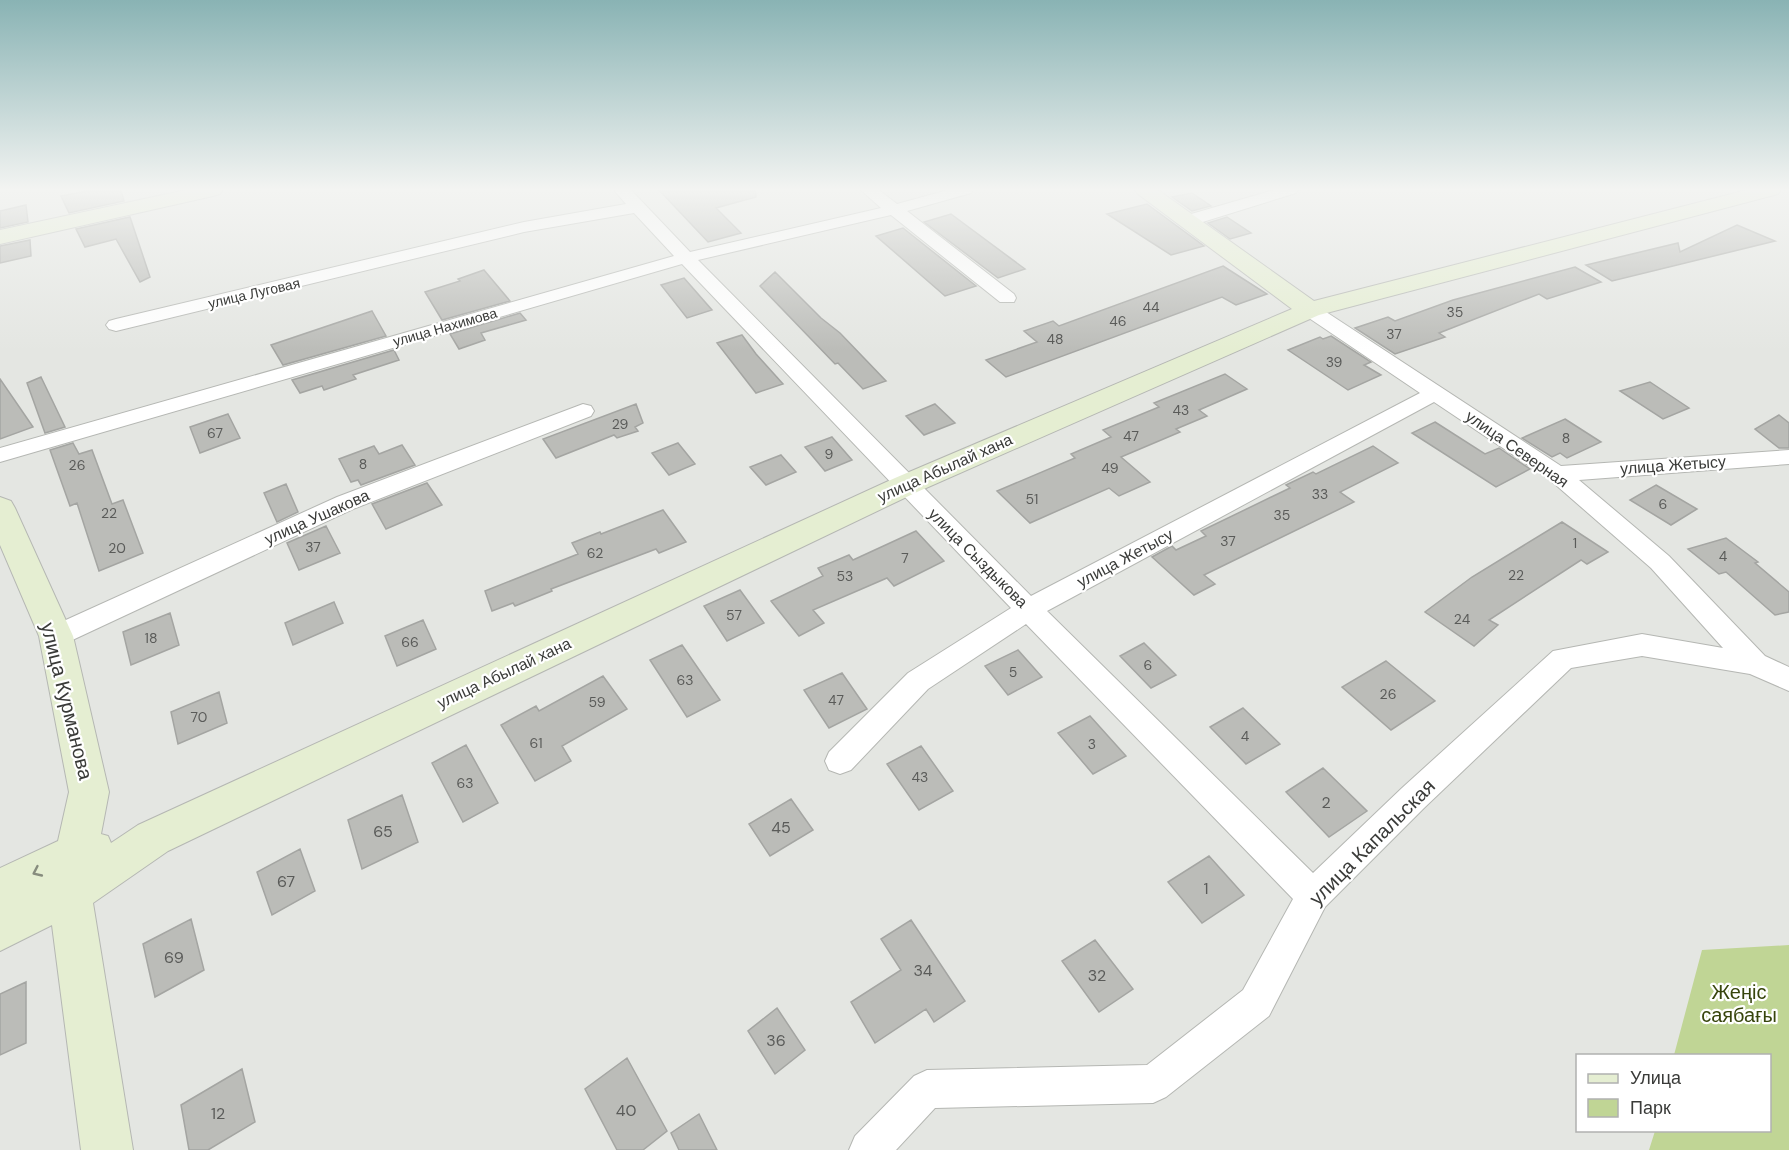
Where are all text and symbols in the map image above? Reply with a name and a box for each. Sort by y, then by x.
street label: улица Луговая [206,274,302,312]
house number: 44 [1143,298,1160,316]
street label: улица Нахимова [391,303,499,350]
house number: 35 [1447,303,1463,321]
house number: 46 [1109,312,1127,330]
house number: 37 [1386,325,1402,343]
house number: 48 [1046,330,1064,348]
house number: 39 [1326,353,1343,371]
house number: 43 [1173,401,1189,419]
street label: улица Северная [1461,406,1573,492]
house number: 29 [612,415,629,433]
house number: 67 [207,424,223,442]
house number: 47 [1123,427,1139,445]
street label: улица Абылай хана [874,429,1016,507]
house number: 8 [1562,429,1570,447]
house number: 9 [825,445,834,463]
street label: улица Жетысу [1619,451,1727,479]
house number: 8 [359,455,367,473]
house number: 26 [69,456,85,474]
house number: 49 [1101,459,1119,477]
street label: улица Ушакова [261,484,373,550]
house number: 33 [1312,485,1328,503]
house number: 51 [1026,490,1038,508]
house number: 6 [1659,495,1667,513]
house number: 22 [101,504,117,522]
street label: улица Сыздыкова [924,504,1032,612]
house number: 35 [1274,506,1290,524]
street label: улица Жетысу [1073,524,1177,592]
house number: 37 [1220,532,1236,550]
house number: 1 [1573,534,1577,552]
house number: 37 [305,538,321,556]
house number: 20 [108,539,126,557]
house number: 62 [587,544,603,562]
house number: 4 [1719,547,1728,565]
house number: 7 [901,549,909,567]
house number: 22 [1508,566,1524,584]
house number: 53 [837,567,853,585]
house number: 57 [726,606,742,624]
house number: 24 [1454,610,1471,628]
street label: улица Курманова [35,620,99,783]
house number: 18 [145,629,157,647]
house number: 66 [401,633,419,651]
street label: улица Абылай хана [434,633,574,713]
house number: 6 [1144,656,1152,674]
house number: 5 [1009,663,1017,681]
house number: 63 [676,671,694,689]
house number: 26 [1380,685,1396,703]
house number: 47 [828,691,844,709]
house number: 59 [589,693,606,711]
house number: 70 [191,708,207,726]
house number: 4 [1241,727,1250,745]
house number: 61 [529,734,543,752]
house number: 3 [1088,735,1096,753]
house number: 43 [912,768,928,786]
street label: улица Капальская [1303,773,1441,911]
house number: 63 [456,774,474,792]
house number: 2 [1321,792,1331,813]
house number: 45 [771,817,791,838]
house number: 65 [373,821,393,842]
one-way arrow [33,864,44,876]
house number: 67 [277,871,295,892]
house number: 1 [1204,878,1209,899]
house number: 69 [164,947,184,968]
house number: 34 [913,960,933,981]
house number: 32 [1088,965,1106,986]
park label: Жеңіс саябағы [1701,979,1777,1028]
house number: 36 [766,1030,786,1051]
legend [1576,1054,1771,1132]
text: Улица [1630,1066,1682,1090]
text: Парк [1630,1096,1671,1120]
house number: 40 [616,1100,636,1121]
house number: 12 [211,1103,225,1124]

